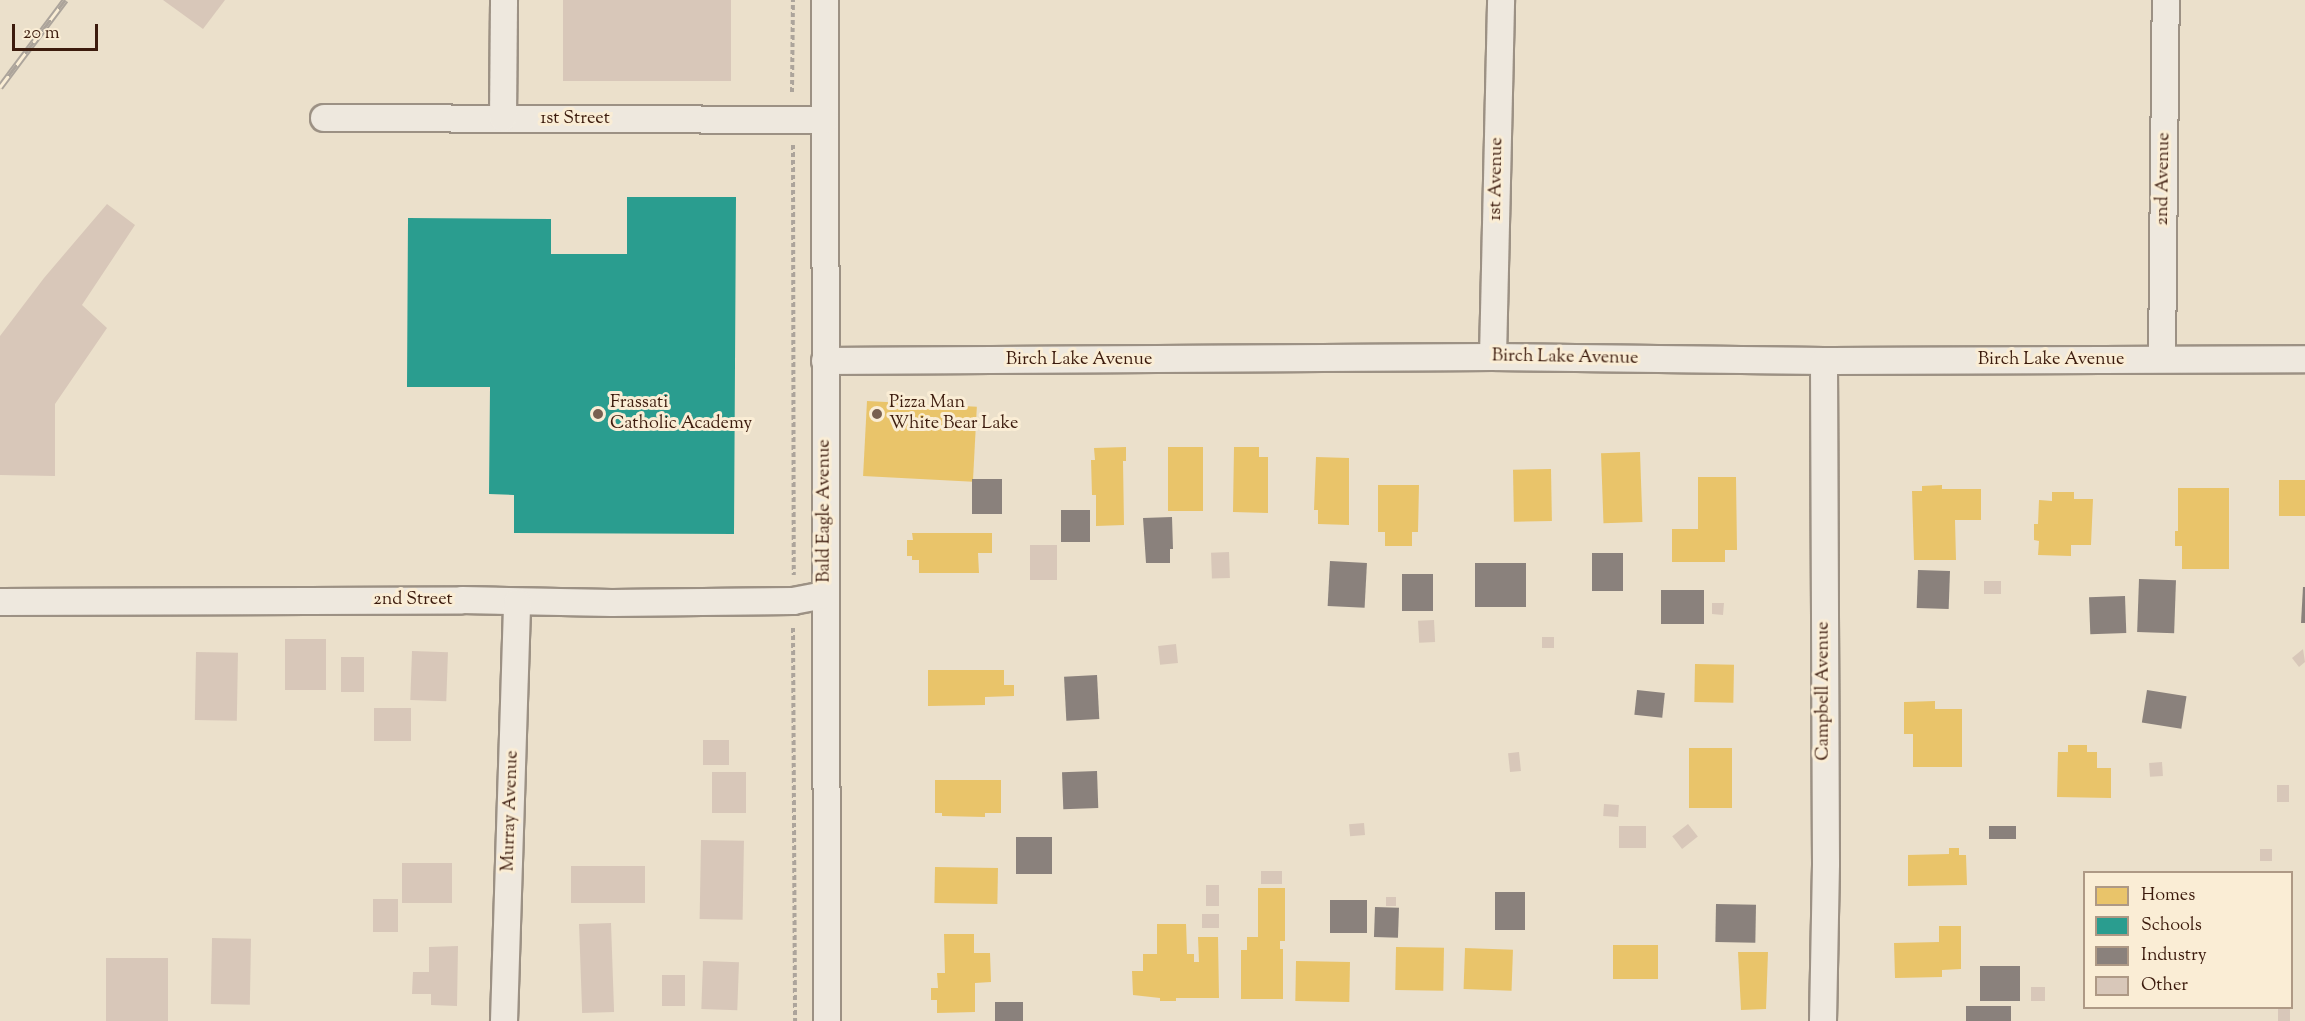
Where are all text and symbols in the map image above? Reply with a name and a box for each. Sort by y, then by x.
scale bar [15,12,100,50]
text: 20 m [23,21,60,47]
street label: 1st Street [540,108,610,130]
street label: 2nd Avenue [2152,132,2176,226]
street label: 1st Avenue [1485,137,1509,221]
street label: Birch Lake Avenue [1492,346,1638,370]
street label: Birch Lake Avenue [1006,349,1152,371]
street label: Birch Lake Avenue [1978,349,2124,371]
place label: Frassati Catholic Academy [610,393,752,436]
place label: Pizza Man White Bear Lake [889,393,1018,436]
marker: Frassati Catholic Academy [591,407,605,421]
marker: Pizza Man White Bear Lake [870,407,884,421]
street label: Bald Eagle Avenue [814,439,836,583]
street label: 2nd Street [373,589,453,611]
street label: Campbell Avenue [1813,621,1835,761]
street label: Murray Avenue [498,750,524,872]
legend [2083,871,2293,1009]
text: Homes [2141,883,2195,909]
text: Schools [2141,913,2202,939]
text: Industry [2141,943,2207,969]
text: Other [2141,973,2188,999]

